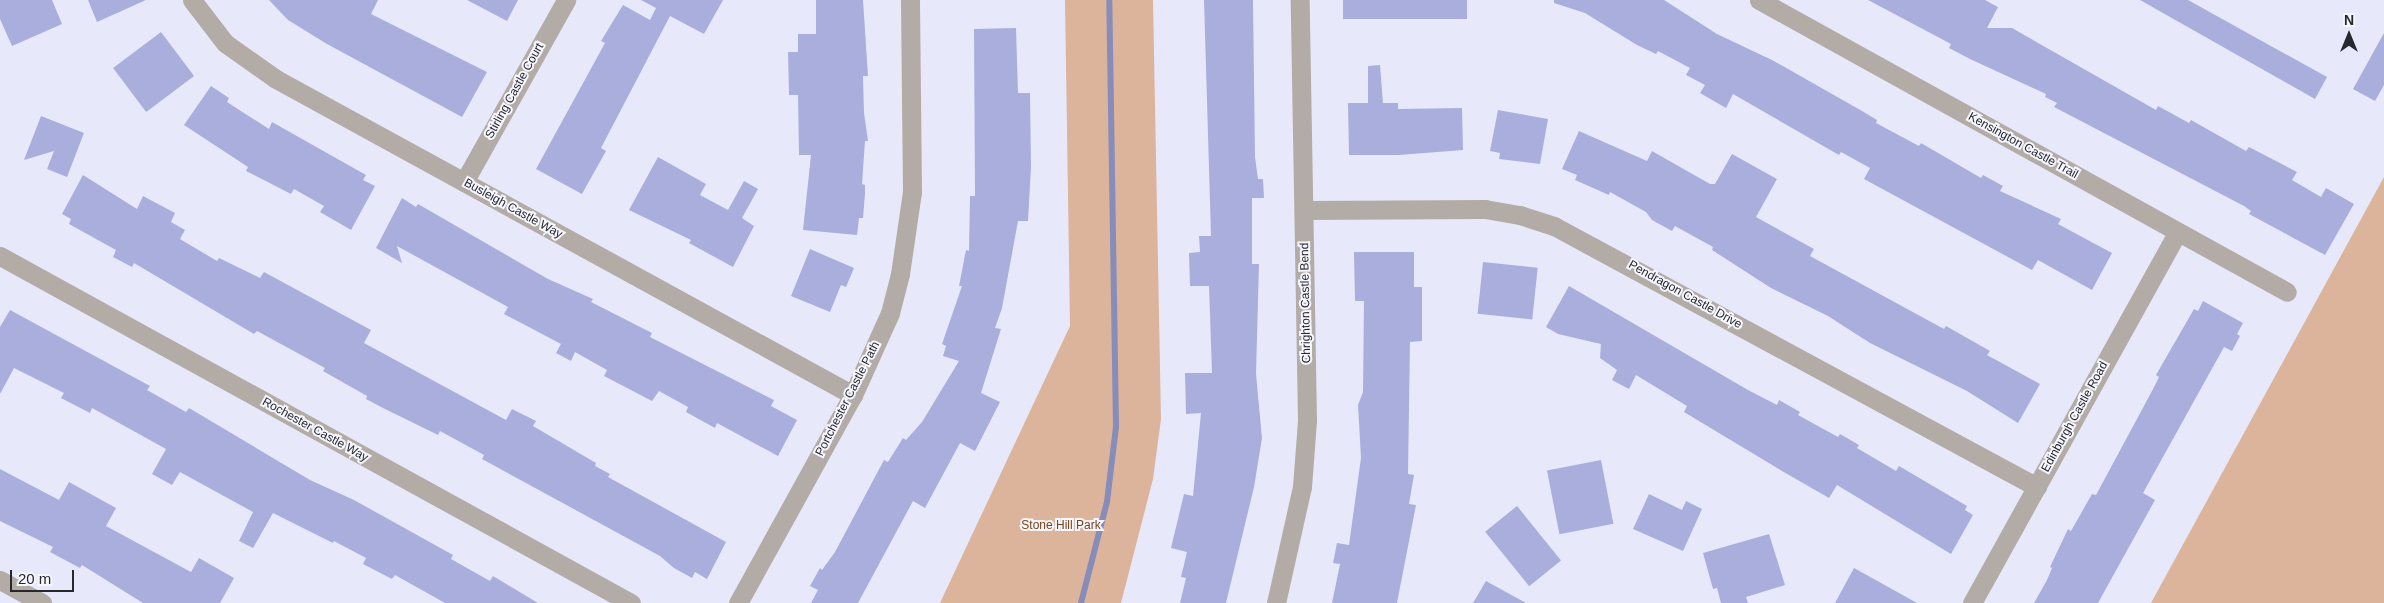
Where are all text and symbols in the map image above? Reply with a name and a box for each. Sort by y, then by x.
north arrow [2324,10,2374,60]
text: N [2344,12,2354,28]
street label: Stirling Castle Court [483,41,547,141]
street label: Kensington Castle Trail [1965,110,2081,182]
street label: Busleigh Castle Way [461,176,565,242]
street label: Chrighton Castle Bend [1298,243,1314,363]
street label: Pendragon Castle Drive [1626,258,1744,332]
street label: Portchester Castle Path [813,339,883,459]
street label: Edinburgh Castle Road [2039,359,2111,475]
street label: Rochester Castle Way [260,395,370,465]
park label: Stone Hill Park [1021,519,1101,533]
scale bar [12,560,76,592]
text: 20 m [18,570,51,587]

